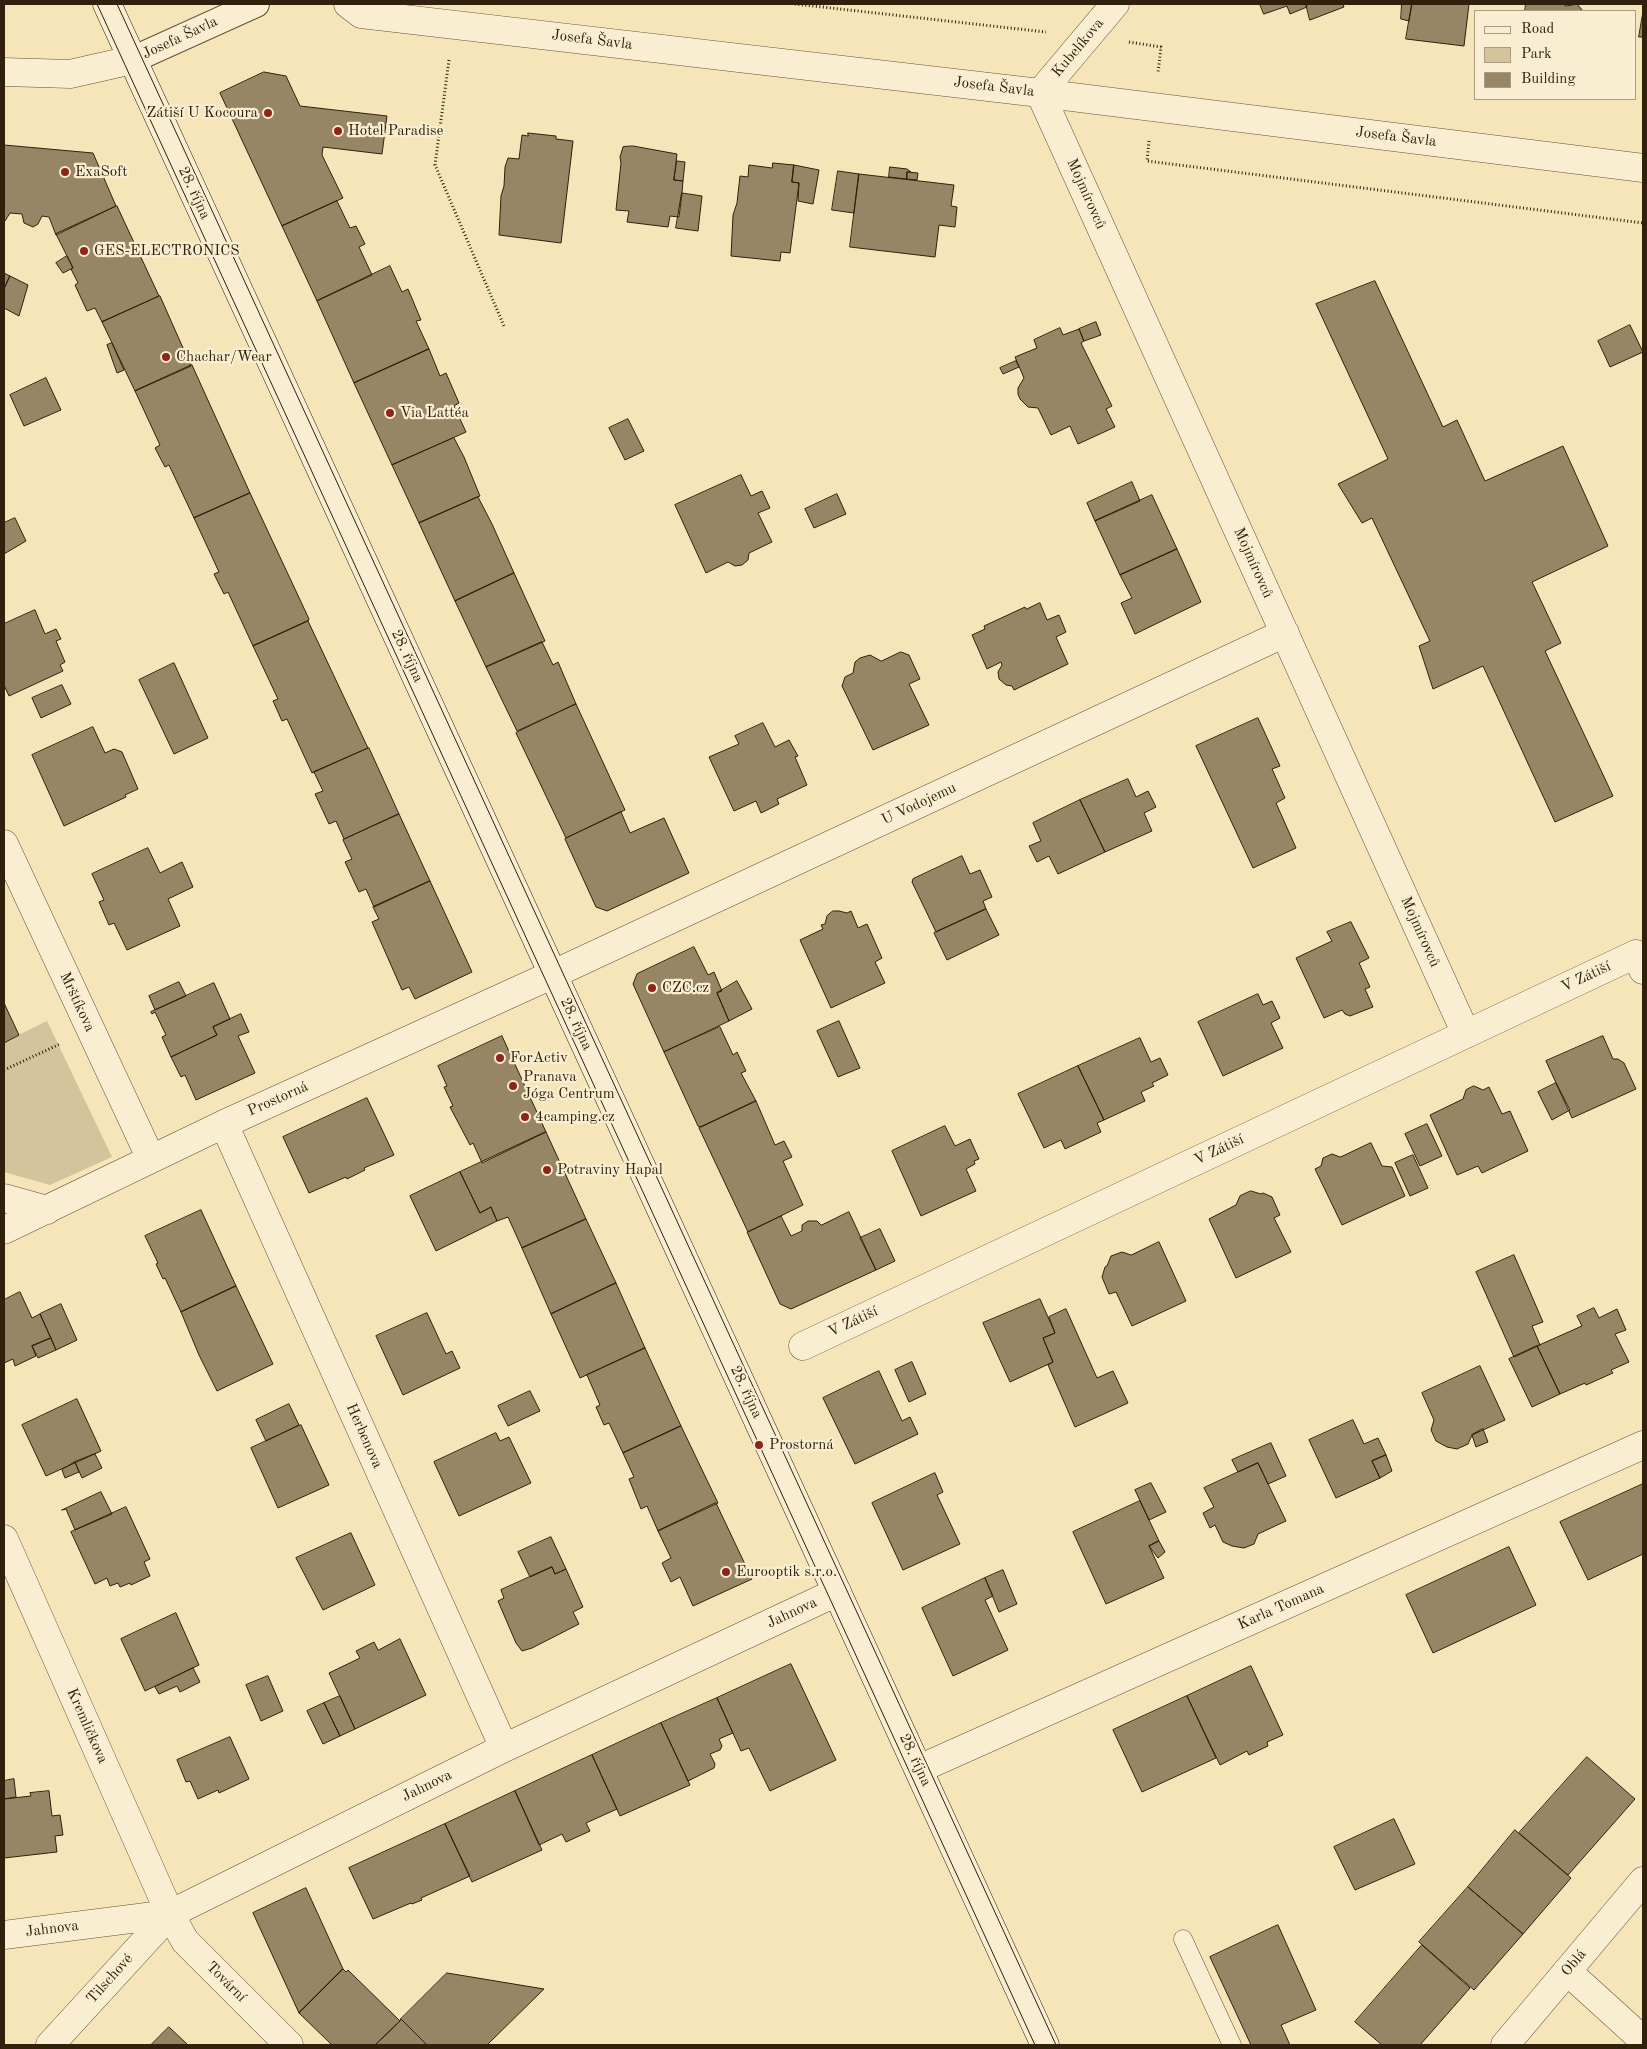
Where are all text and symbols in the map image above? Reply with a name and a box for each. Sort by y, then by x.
legend [1474,10,1637,100]
street label: Josefa Šavla [139,13,221,63]
street label: Kubelíkova [1048,15,1108,81]
text: Road [1521,22,1554,37]
street label: Josefa Šavla [551,26,633,54]
text: Park [1521,47,1552,62]
text: Building [1521,72,1576,87]
street label: Josefa Šavla [953,73,1035,101]
place label: Zátiší U Kocoura [147,104,258,122]
marker: Zátiší U Kocoura [262,107,274,119]
place label: Hotel Paradise [348,122,443,140]
street label: Josefa Šavla [1355,123,1437,151]
marker: Hotel Paradise [332,125,344,137]
street label: Mojmírovců [1062,156,1110,232]
place label: ExaSoft [75,163,127,181]
street label: 28. října [174,164,214,222]
marker: ExaSoft [59,166,71,178]
place label: GES-ELECTRONICS [94,242,240,260]
marker: GES-ELECTRONICS [78,245,90,257]
place label: Chachar/Wear [176,348,272,366]
marker: Chachar/Wear [160,351,172,363]
place label: Via Lattéa [400,404,469,422]
marker: Via Lattéa [384,407,396,419]
street label: Mojmírovců [1229,525,1277,601]
street label: 28. října [387,627,427,685]
street label: U Vodojemu [879,779,959,829]
street label: Mojmírovců [1396,894,1444,970]
street label: V Zátiší [1558,958,1614,996]
street label: Mrštíkova [55,969,99,1035]
place label: CZC.cz [662,979,709,997]
marker: CZC.cz [646,982,658,994]
street label: 28. října [556,995,596,1053]
place label: ForActiv [510,1049,568,1067]
marker: ForActiv [494,1052,506,1064]
place label: Pranava Jóga Centrum [523,1068,615,1103]
street label: Prostorná [245,1078,311,1120]
marker: Pranava Jóga Centrum [507,1080,519,1092]
place label: 4camping.cz [535,1108,615,1126]
marker: 4camping.cz [519,1111,531,1123]
street label: V Zátiší [1191,1131,1247,1169]
place label: Potraviny Hapal [557,1161,663,1179]
marker: Potraviny Hapal [541,1164,553,1176]
street label: V Zátiší [825,1303,881,1341]
street label: 28. října [726,1363,766,1421]
street label: Herbenova [342,1401,386,1471]
place label: Prostorná [769,1436,834,1454]
marker: Prostorná [753,1439,765,1451]
place label: Eurooptik s.r.o. [736,1563,837,1581]
marker: Eurooptik s.r.o. [720,1566,732,1578]
street label: Karla Tomana [1235,1580,1327,1634]
street label: Jahnova [764,1594,820,1632]
street label: Kremličkova [62,1686,112,1766]
street label: 28. října [895,1731,935,1789]
street label: Jahnova [399,1766,455,1806]
street label: Jahnova [24,1917,80,1941]
street label: Oblá [1558,1946,1590,1980]
street label: Tilschové [83,1950,137,2008]
street label: Tovární [202,1958,250,2006]

